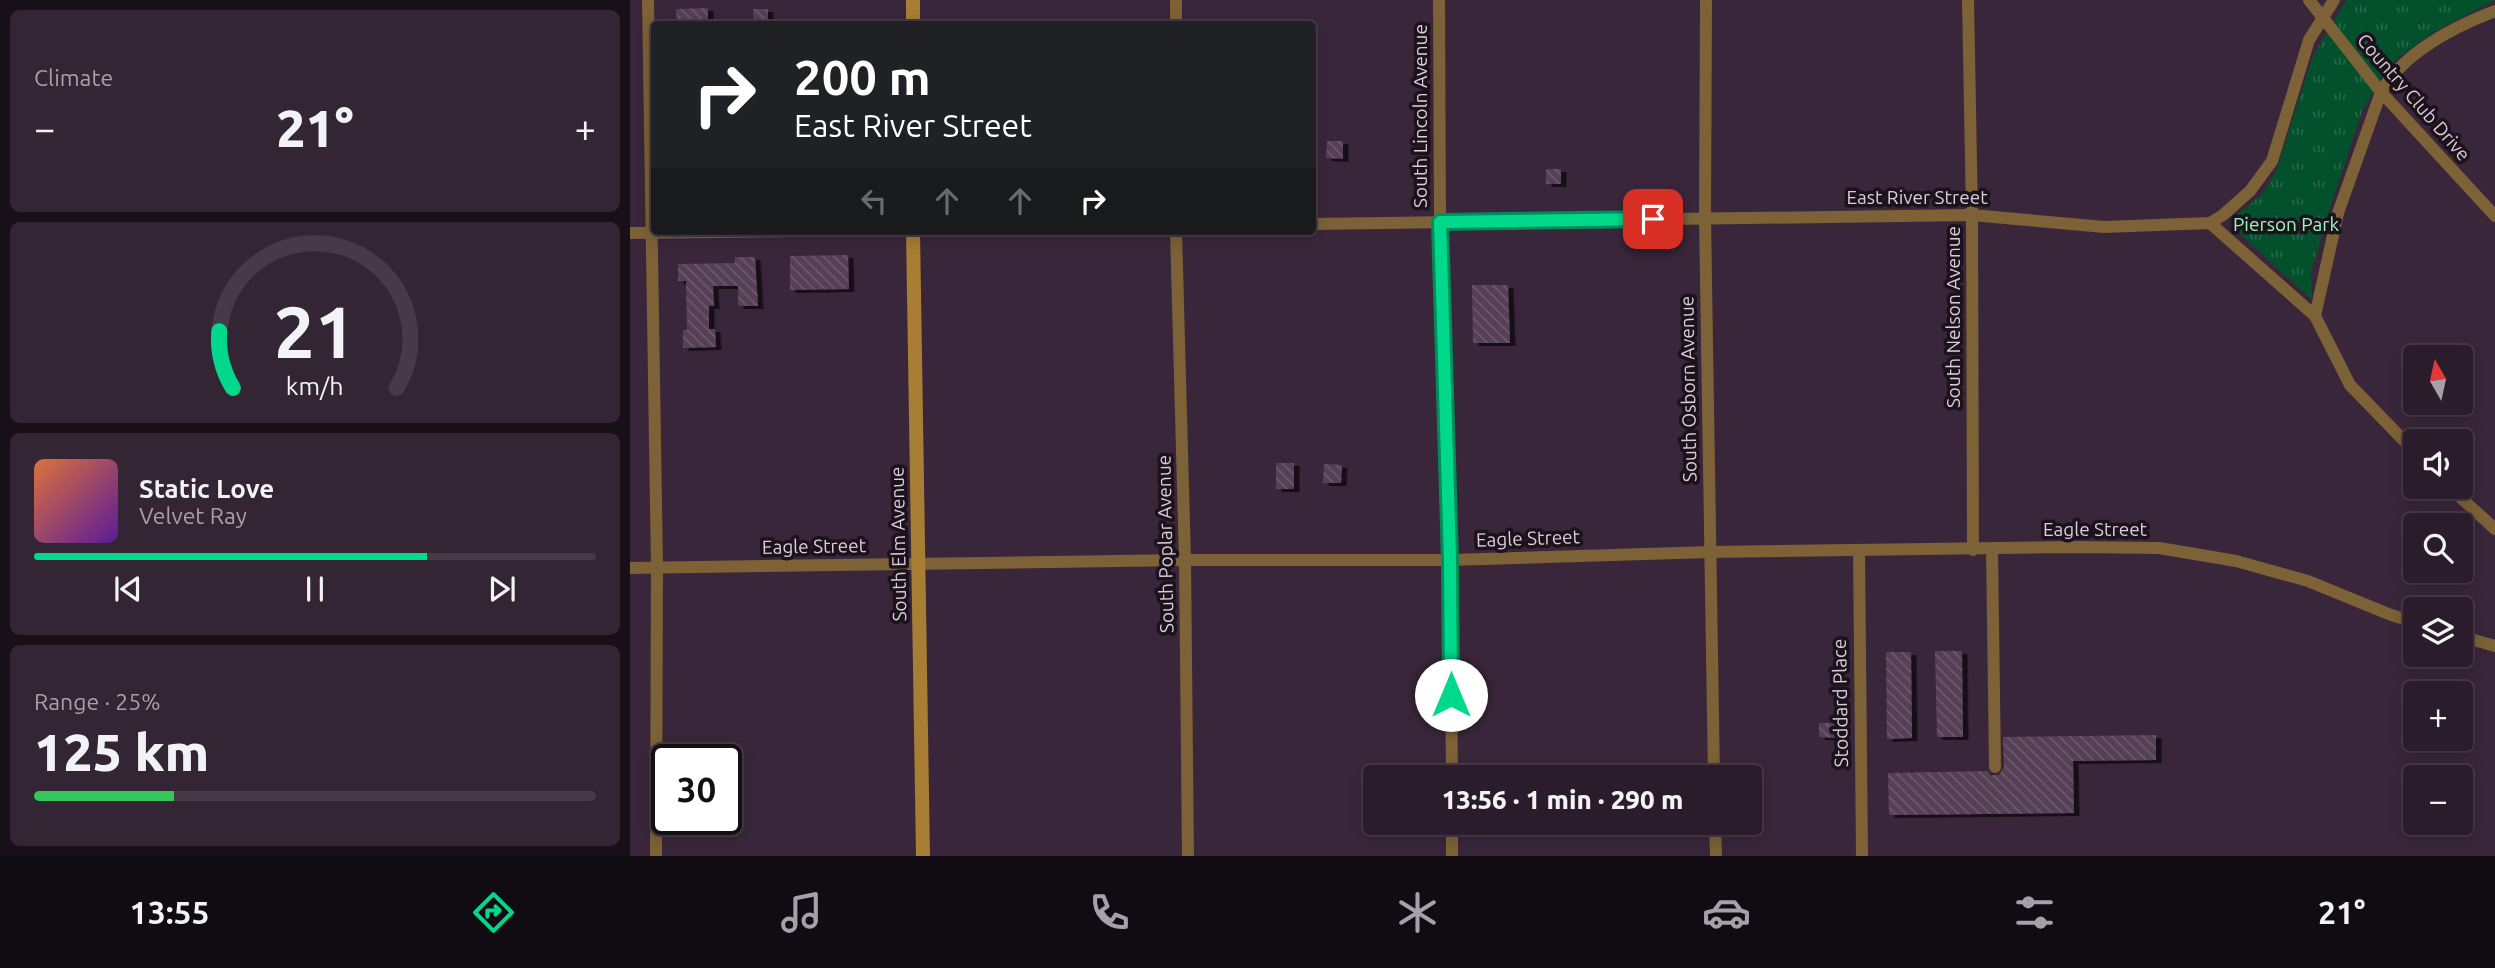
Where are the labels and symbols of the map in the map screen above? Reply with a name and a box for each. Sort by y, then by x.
street label: South Lincoln Avenue [1409,24,1431,208]
street label: Country Club Drive [2353,29,2475,165]
street label: East River Street [1846,186,1988,208]
pin [1623,189,1683,249]
park label: Pierson Park [2233,213,2339,235]
street label: South Nelson Avenue [1942,226,1964,408]
street label: South Osborn Avenue [1675,296,1701,482]
north arrow [2403,345,2473,415]
street label: South Poplar Avenue [1152,455,1178,633]
street label: South Elm Avenue [886,466,910,622]
street label: Eagle Street [2043,518,2148,540]
street label: Eagle Street [1476,525,1581,551]
street label: Eagle Street [762,534,867,558]
street label: Stoddard Place [1828,639,1852,767]
position arrow [1414,658,1488,732]
speed limit sign: 30 [651,744,742,835]

